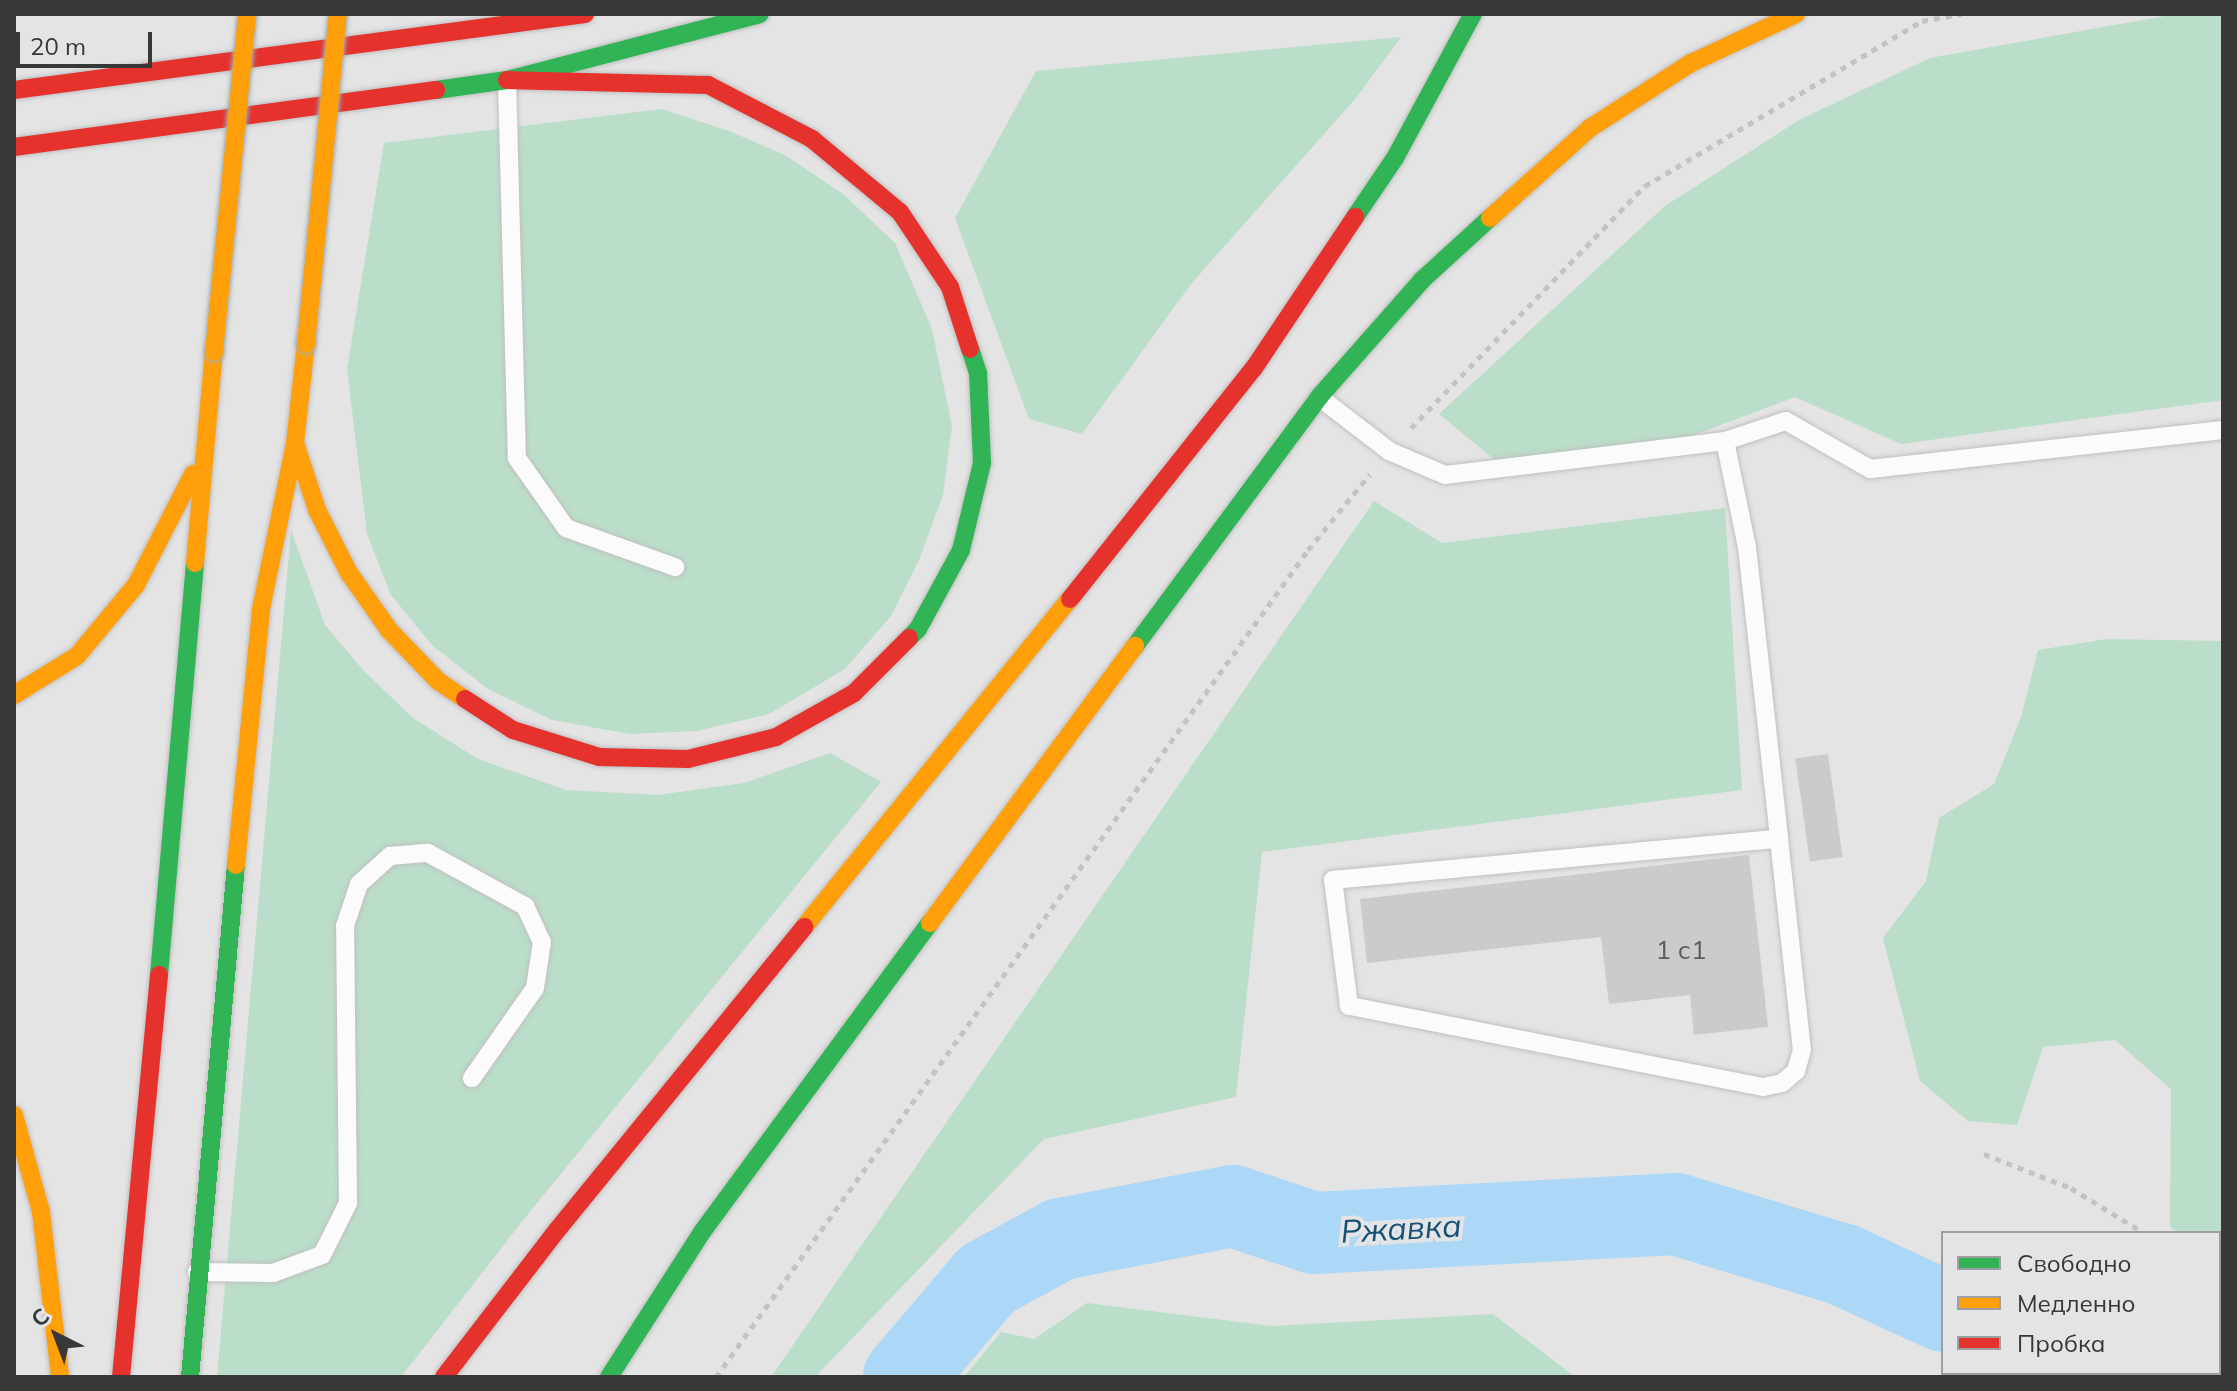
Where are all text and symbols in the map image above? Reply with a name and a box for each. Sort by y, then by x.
scale bar [20,16,156,66]
text: 20 m [30,31,86,61]
house number: 1 с1 [1655,934,1707,966]
water label: Ржавка [1340,1206,1462,1250]
legend [1941,1231,2221,1375]
text: Свободно [2017,1248,2132,1278]
text: Медленно [2017,1288,2136,1318]
north arrow [16,1295,96,1375]
text: С [25,1302,55,1333]
text: Пробка [2017,1328,2105,1358]

